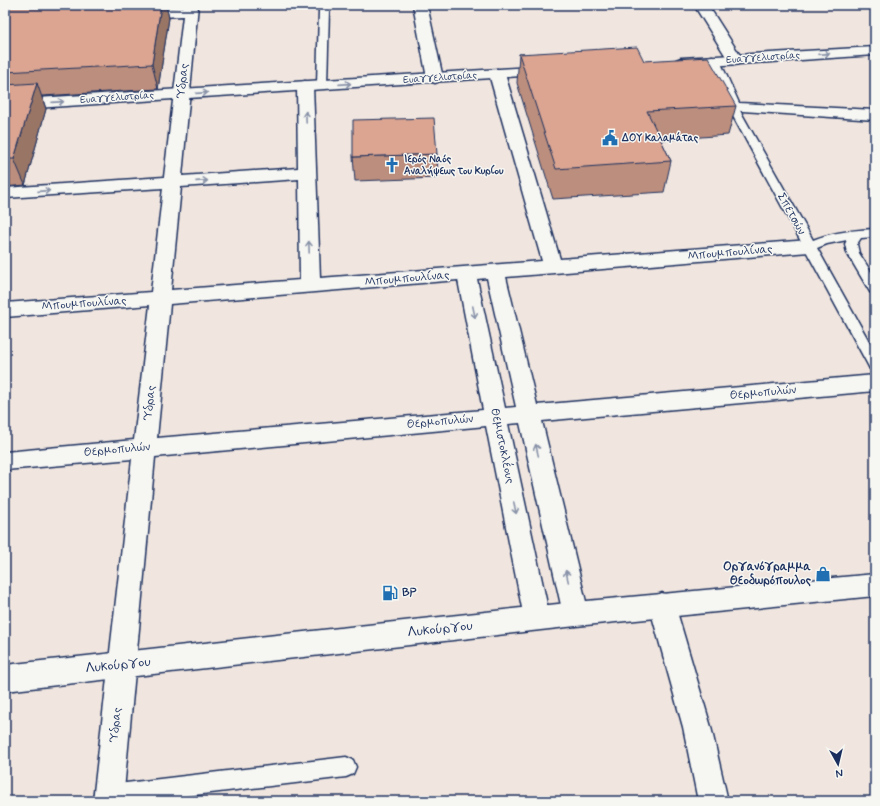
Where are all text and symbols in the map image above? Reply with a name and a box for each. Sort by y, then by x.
street label: Ευαγγελιστρίας [726,48,801,67]
one-way arrow [817,50,830,57]
street label: Ύδρας [173,63,193,99]
street label: Ευαγγελιστρίας [403,68,478,87]
one-way arrow [338,80,351,87]
street label: Ευαγγελιστρίας [80,88,155,107]
one-way arrow [195,89,208,96]
one-way arrow [51,98,64,105]
one-way arrow [302,111,309,124]
public building icon: ΔΟΥ Καλαμάτας [601,129,619,147]
place label: ΔΟΥ Καλαμάτας [621,131,699,145]
place label: Ιερός Ναός Αναλήψεως του Κυρίου [404,153,504,178]
church icon: Ιερός Ναός Αναλήψεως του Κυρίου [383,156,401,174]
one-way arrow [195,177,208,184]
one-way arrow [37,187,50,194]
street label: Σπετσών [773,190,809,238]
one-way arrow [306,241,313,254]
street label: Μπουμπουλίνας [687,241,773,265]
street label: Μπουμπουλίνας [364,267,450,291]
street label: Μπουμπουλίνας [41,293,127,315]
one-way arrow [471,305,479,318]
street label: Θερμοπυλών [729,382,797,404]
street label: Ύδρας [140,385,160,421]
street label: Θεμιστοκλέους [486,407,519,485]
street label: Θερμοπυλών [406,411,474,433]
street label: Θερμοπυλών [83,439,151,461]
one-way arrow [533,443,541,456]
one-way arrow [511,501,519,514]
place label: Οργανόγραμμα Θεοδωρόπουλος [723,559,812,589]
shop icon: Οργανόγραμμα Θεοδωρόπουλος [814,565,832,583]
one-way arrow [563,570,570,583]
fuel station icon: BP [381,584,399,602]
place label: BP [402,585,417,601]
street label: Λυκούργου [406,617,474,641]
street label: Λυκούργου [84,653,152,677]
street label: Ύδρας [106,707,126,743]
north arrow [818,744,858,784]
text: N [835,765,844,780]

